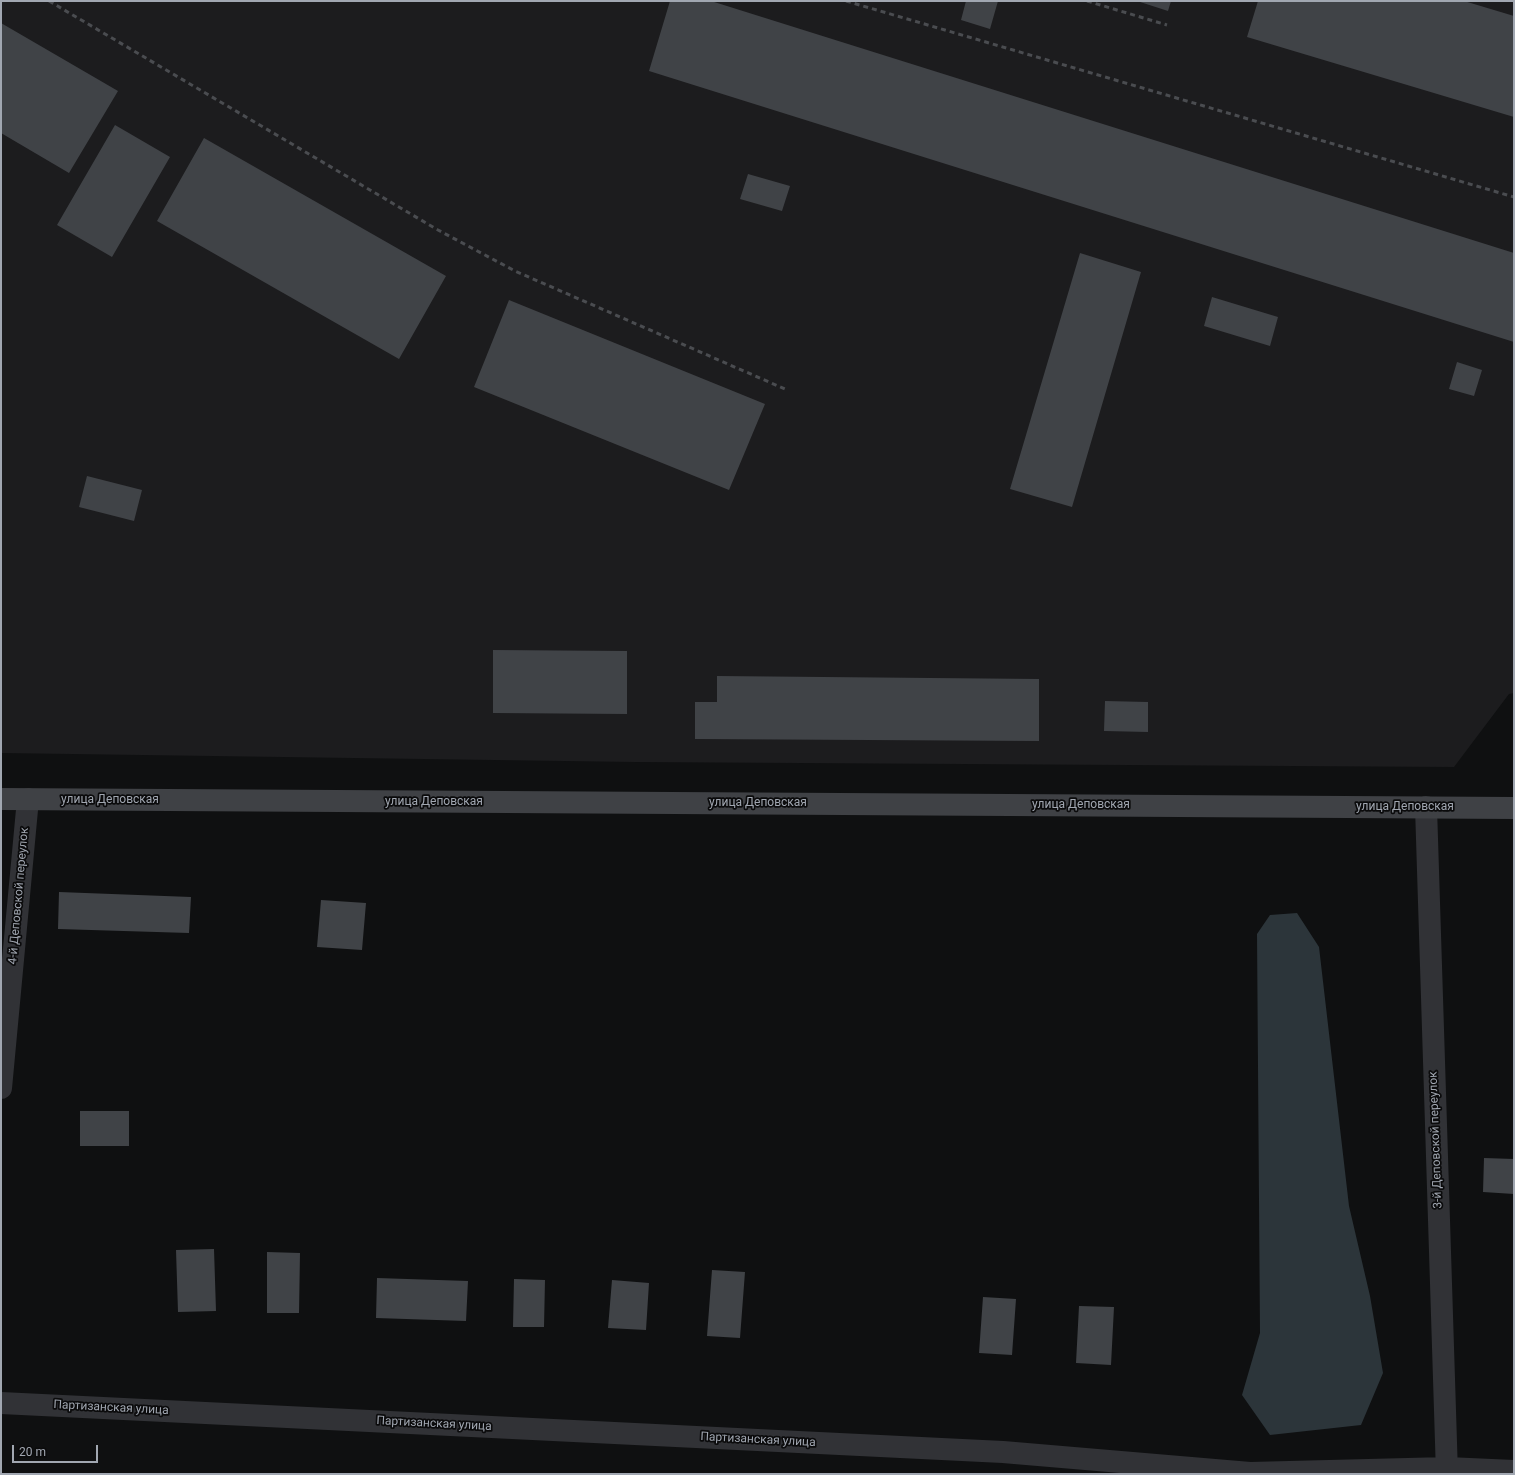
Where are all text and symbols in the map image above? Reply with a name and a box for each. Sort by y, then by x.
street label: улица Деповская [61,793,159,807]
street label: улица Деповская [385,795,483,809]
street label: улица Деповская [709,796,807,810]
street label: улица Деповская [1032,798,1130,812]
street label: улица Деповская [1356,800,1454,814]
street label: 4-й Деповской переулок [6,827,32,965]
street label: 3-й Деповской переулок [1426,1071,1446,1209]
street label: Партизанская улица [53,1398,169,1418]
street label: Партизанская улица [376,1414,492,1434]
street label: Партизанская улица [700,1430,816,1450]
scale bar [14,1437,100,1463]
text: 20 m [19,1445,46,1459]

